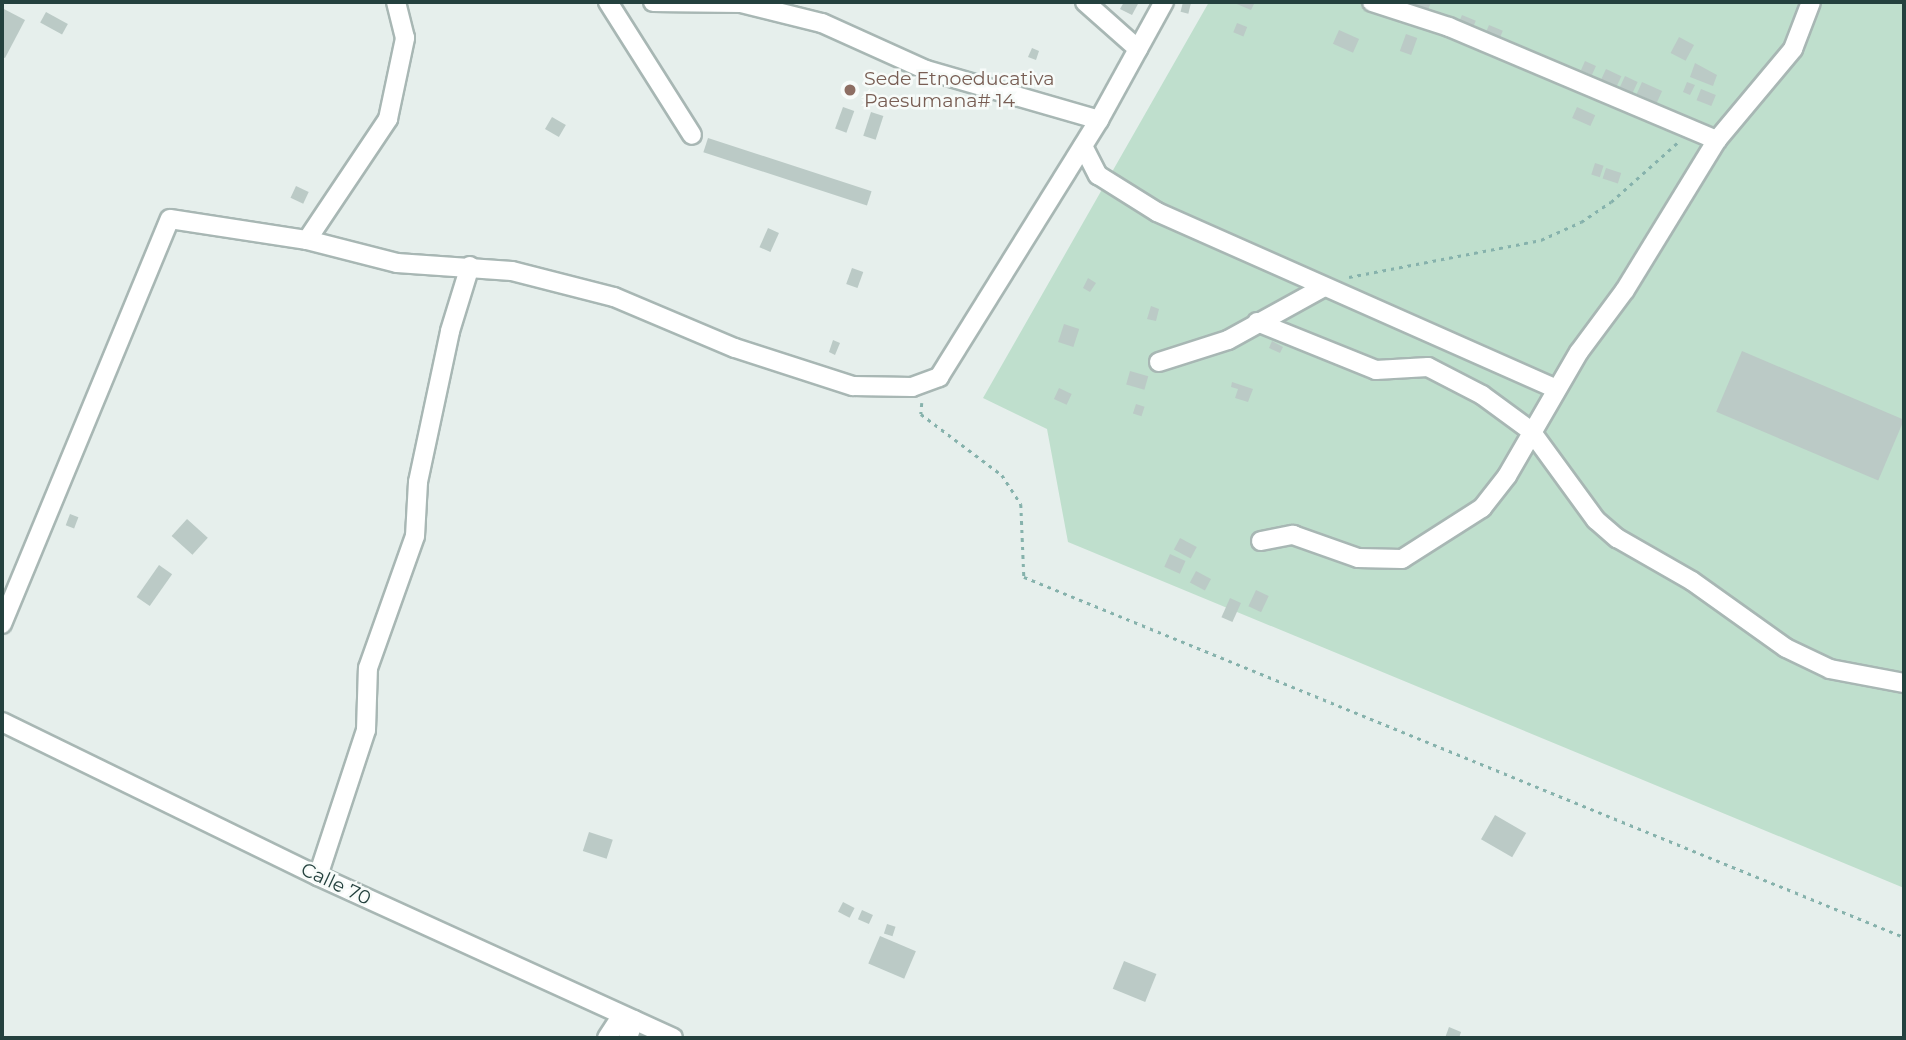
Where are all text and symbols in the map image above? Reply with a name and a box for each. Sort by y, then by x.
place label: Sede Etnoeducativa Paesumana# 14 [864,68,1054,112]
marker: Sede Etnoeducativa Paesumana# 14 [842,82,858,98]
street label: Calle 70 [297,858,375,910]

